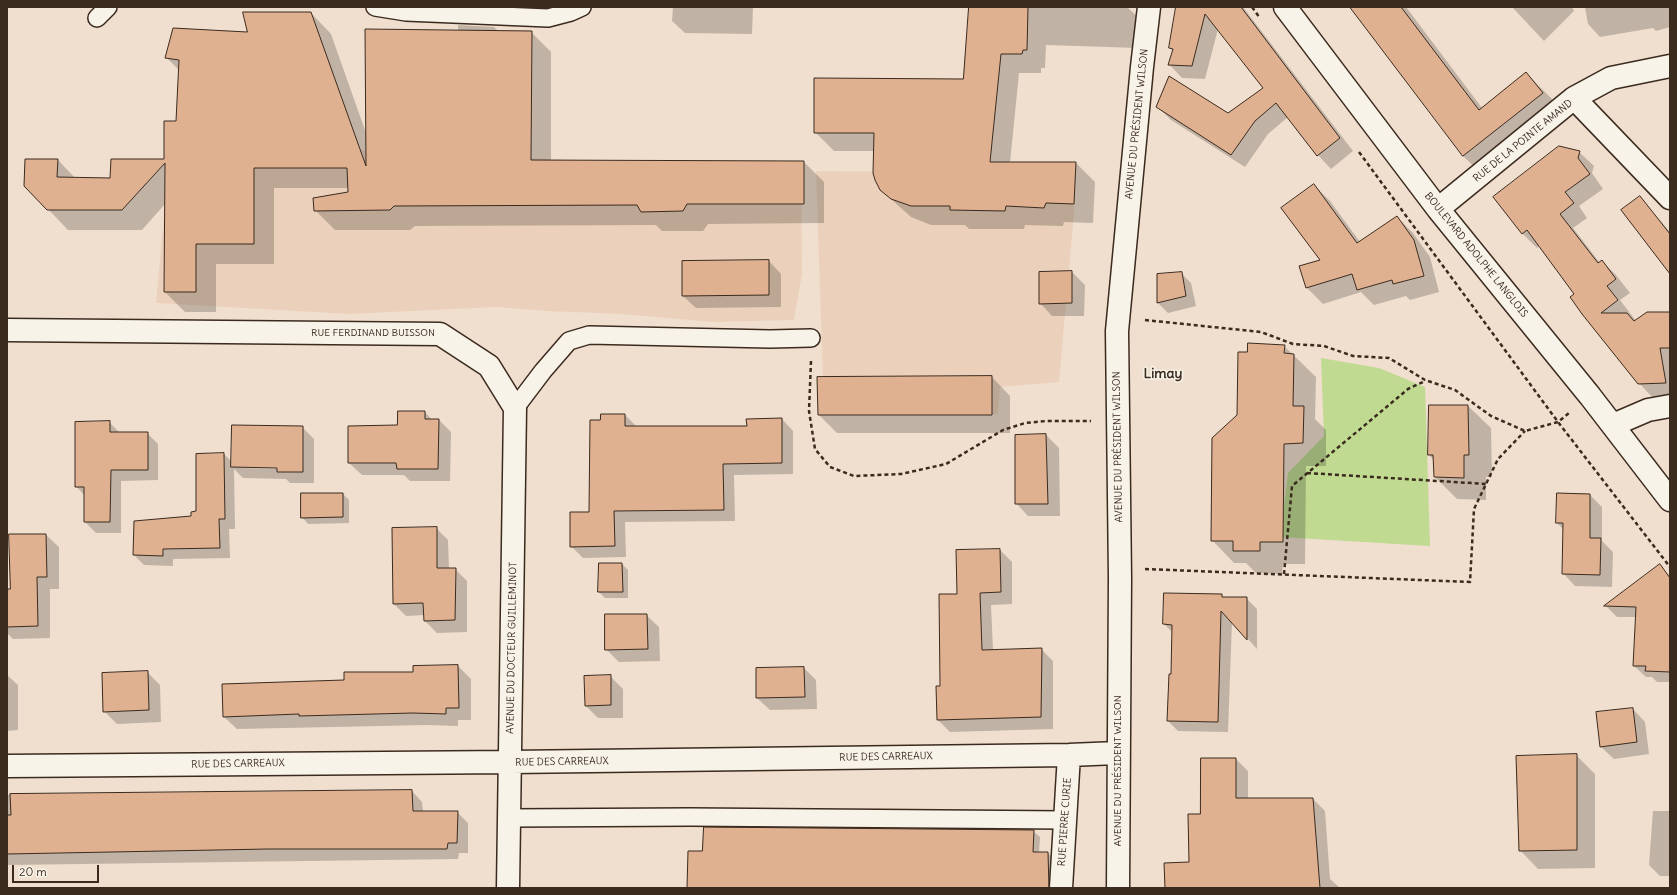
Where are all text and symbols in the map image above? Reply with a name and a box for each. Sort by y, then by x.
street label: AVENUE DU PRÉSIDENT WILSON [1123,48,1151,200]
street label: RUE DE LA POINTE AMAND [1471,97,1575,185]
street label: BOULEVARD ADOLPHE LANGLOIS [1422,190,1530,320]
street label: RUE FERDINAND BUISSON [311,327,435,339]
district label: Limay [1144,366,1182,382]
street label: AVENUE DU PRÉSIDENT WILSON [1111,371,1125,523]
street label: AVENUE DU DOCTEUR GUILLEMINOT [505,562,519,734]
street label: AVENUE DU PRÉSIDENT WILSON [1112,695,1124,847]
street label: RUE DES CARREAUX [839,750,933,764]
street label: RUE DES CARREAUX [515,755,609,769]
street label: RUE DES CARREAUX [191,757,285,771]
street label: RUE PIERRE CURIE [1056,777,1074,867]
scale bar [14,857,101,883]
text: 20 m [19,864,47,879]

